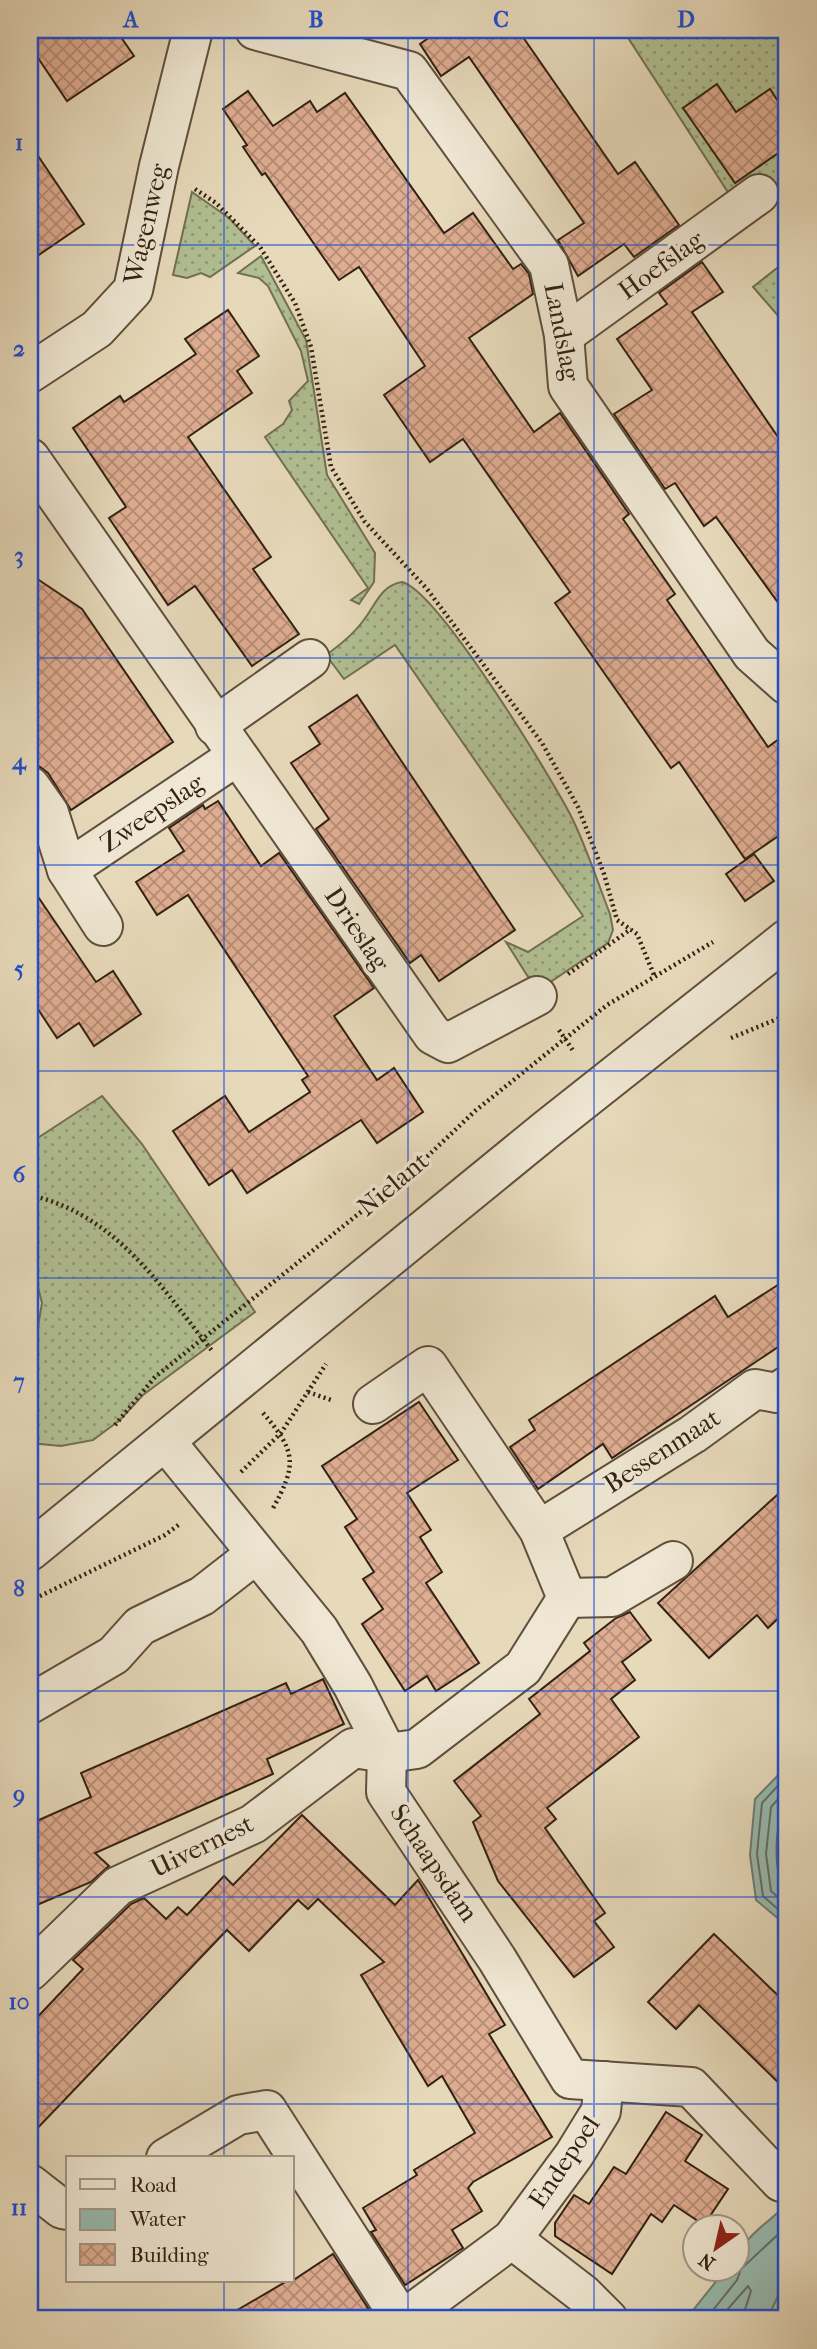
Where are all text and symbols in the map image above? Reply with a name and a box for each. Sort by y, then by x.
text: A [122,6,140,33]
text: B [309,6,324,33]
text: C [493,6,509,33]
text: D [677,6,695,33]
text: 1 [15,129,23,156]
street label: Wagenweg [117,160,175,288]
street label: Hoefslag [612,223,710,306]
street label: Landslag [537,280,587,385]
text: 2 [13,335,25,362]
text: 3 [14,542,24,569]
text: 4 [11,748,27,775]
street label: Zweepslag [94,766,211,859]
street label: Drieslag [318,881,397,977]
text: 5 [14,955,24,982]
street label: Nielant [351,1145,435,1223]
text: 6 [13,1161,26,1188]
text: 7 [12,1368,25,1395]
street label: Bessenmaat [598,1402,726,1500]
text: 8 [13,1575,25,1602]
text: 9 [12,1781,25,1808]
street label: Schaapsdam [383,1798,485,1928]
street label: Uivernest [146,1808,259,1884]
text: 10 [9,1988,29,2015]
street label: Endepoel [522,2110,606,2214]
legend [66,2156,294,2282]
text: Road [130,2173,177,2197]
text: 11 [11,2194,27,2221]
text: Water [129,2207,186,2231]
north arrow [680,2212,750,2282]
text: Building [130,2243,209,2267]
text: N [694,2248,719,2274]

